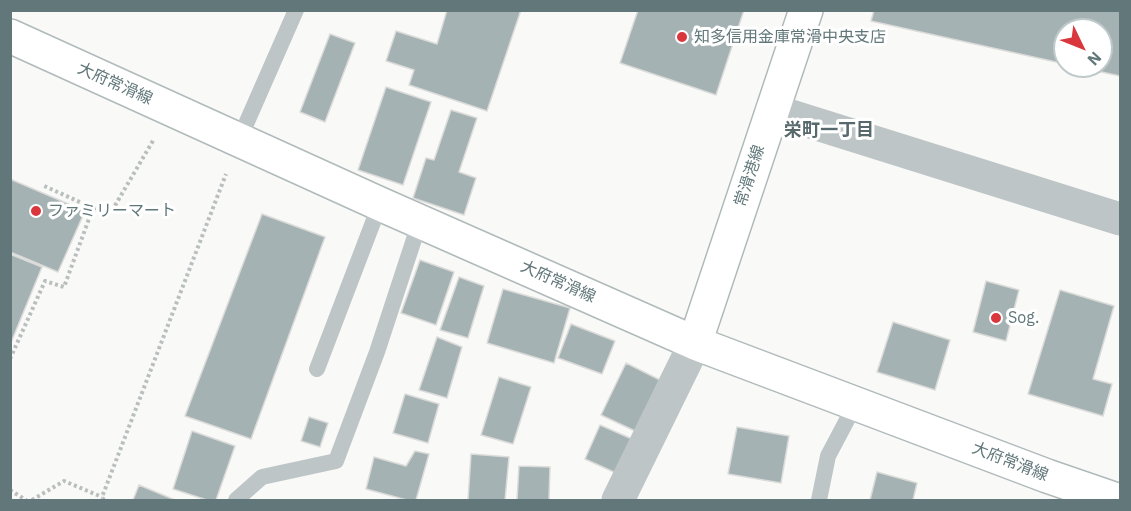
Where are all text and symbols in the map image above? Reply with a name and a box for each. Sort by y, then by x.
north arrow [1053,18,1113,78]
place label: 知多信用金庫常滑中央支店 [694,27,886,47]
marker: 知多信用金庫常滑中央支店 [675,30,689,44]
text: N [1083,48,1106,70]
street label: 大府常滑線 [75,59,155,109]
district label: 栄町一丁目 [784,120,874,142]
street label: 常滑港線 [731,143,769,209]
place label: ファミリーマート [48,201,176,221]
marker: ファミリーマート [29,204,43,218]
street label: 大府常滑線 [518,257,598,307]
place label: Sog. [1008,308,1039,328]
marker: Sog. [989,311,1003,325]
street label: 大府常滑線 [969,439,1051,485]

